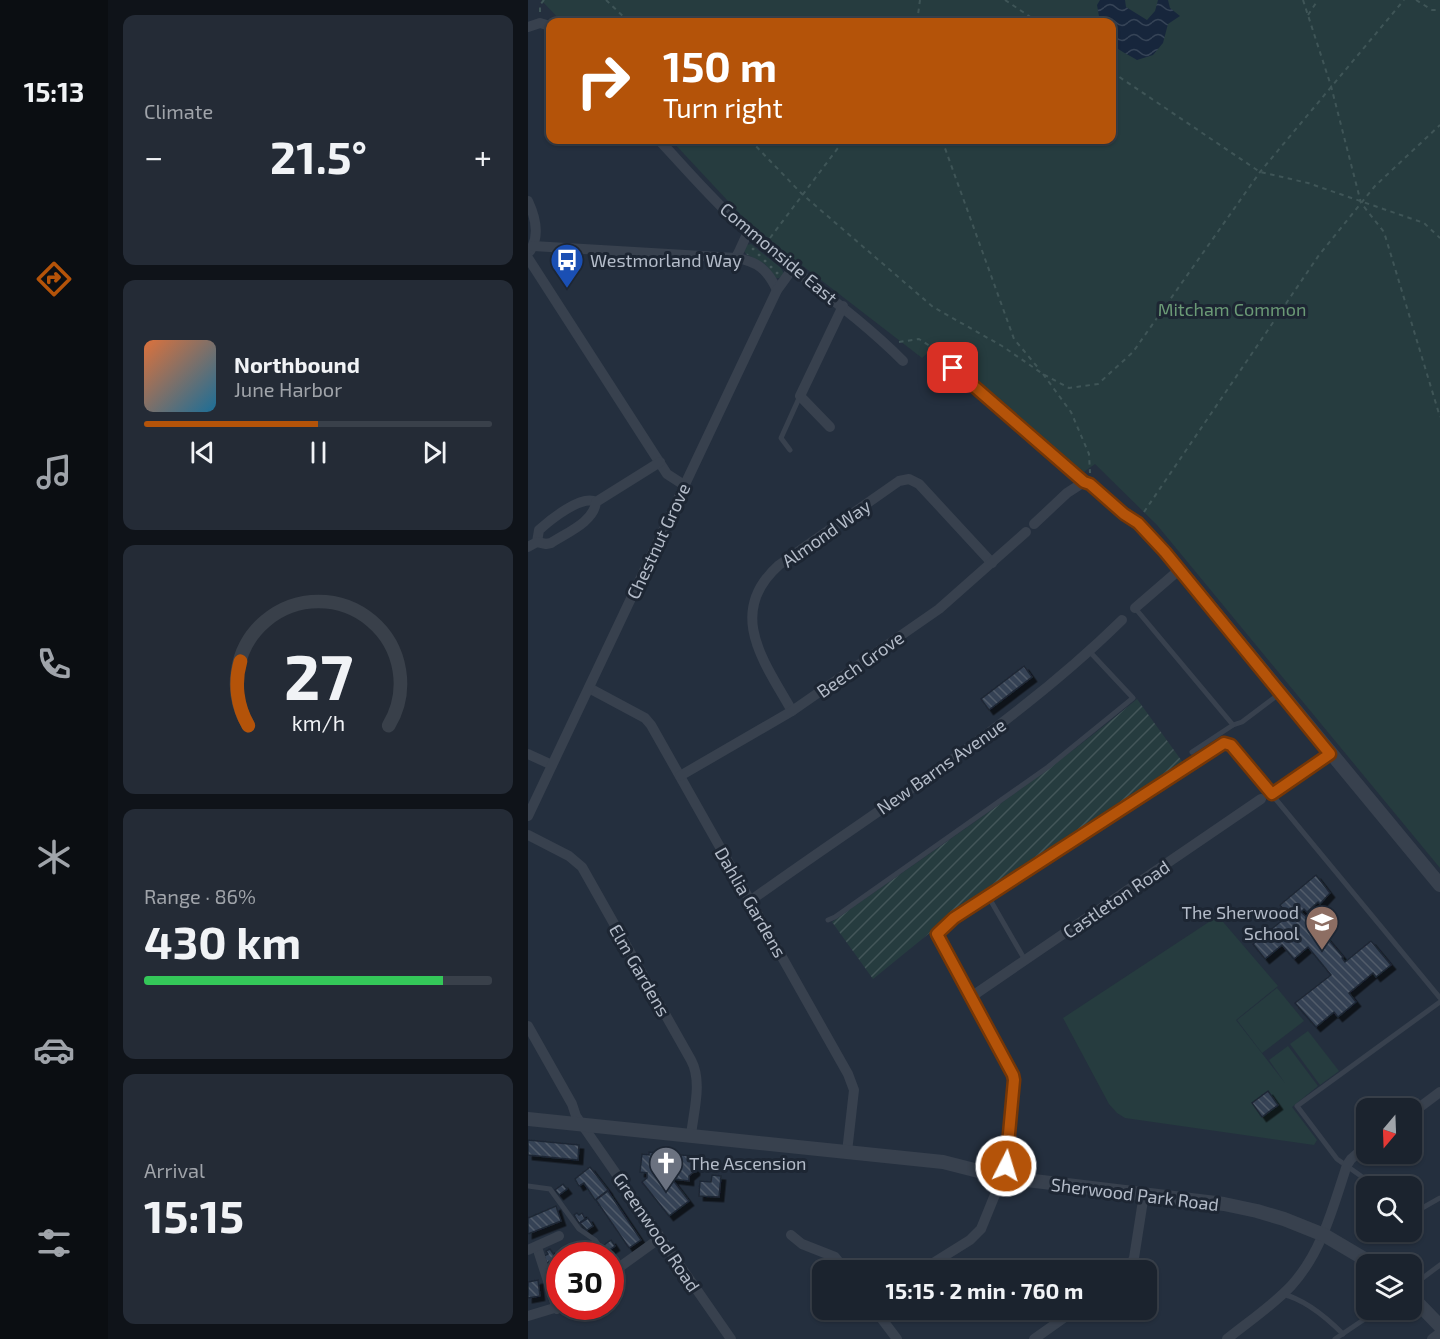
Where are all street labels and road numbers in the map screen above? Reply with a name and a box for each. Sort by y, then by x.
street label: Commonside East [716,198,842,309]
street label: Chestnut Grove [622,479,694,603]
street label: Almond Way [777,494,875,572]
street label: Beech Grove [812,626,908,702]
street label: New Barns Avenue [872,713,1010,819]
street label: Dahlia Gardens [711,843,791,961]
street label: Castleton Road [1058,855,1174,943]
street label: Elm Gardens [605,920,675,1020]
street label: Greenwood Road [609,1168,705,1296]
street label: Sherwood Park Road [1050,1173,1220,1215]

